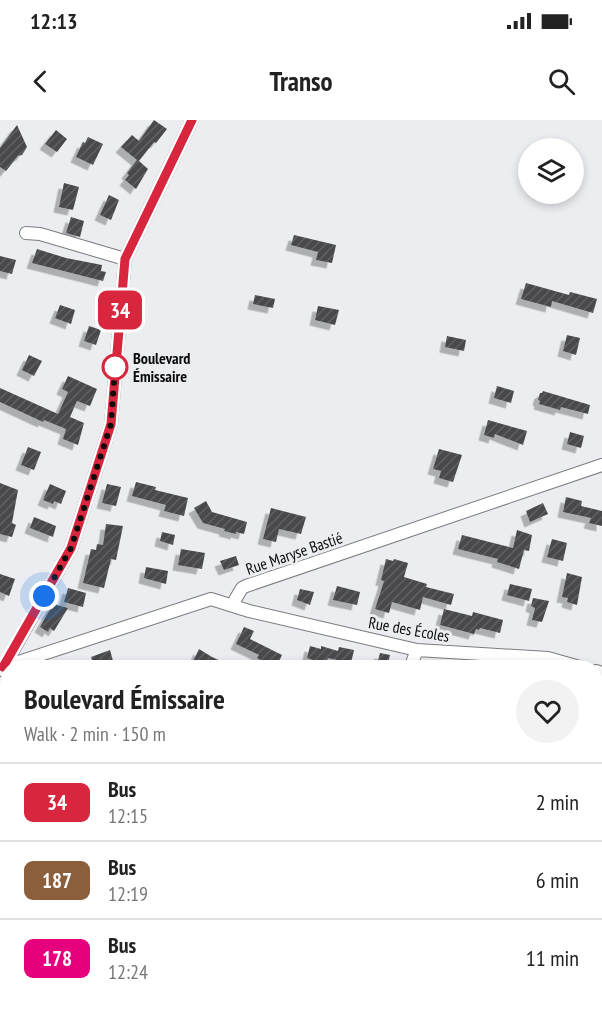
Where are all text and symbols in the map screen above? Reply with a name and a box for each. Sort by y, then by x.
text: 12:13 [30,7,78,35]
text: Transo [269,64,333,98]
icon: back [24,65,57,98]
icon: search [545,65,578,98]
map controls [518,138,584,204]
button: layers [518,138,584,204]
line badge: 34 [93,290,147,330]
text: 34 [110,297,130,324]
place label: Boulevard Émissaire [133,348,190,386]
marker: Boulevard Émissaire [102,354,128,380]
street label: Rue Maryse Bastié [243,527,345,579]
your location [29,581,59,611]
street label: Rue des Écoles [367,612,451,646]
text: Boulevard Émissaire [24,680,225,717]
button: heart [516,680,579,743]
text: Walk · 2 min · 150 m [24,721,166,747]
text: Bus [108,775,136,803]
text: 2 min [536,788,579,816]
text: 34 [47,789,67,816]
text: 12:15 [108,803,148,829]
text: Bus [108,853,136,881]
text: 6 min [536,866,579,894]
text: 187 [42,867,72,894]
text: 12:19 [108,881,148,907]
text: Bus [108,931,136,959]
text: 11 min [526,944,579,972]
text: 178 [42,945,72,972]
text: 12:24 [108,959,148,985]

